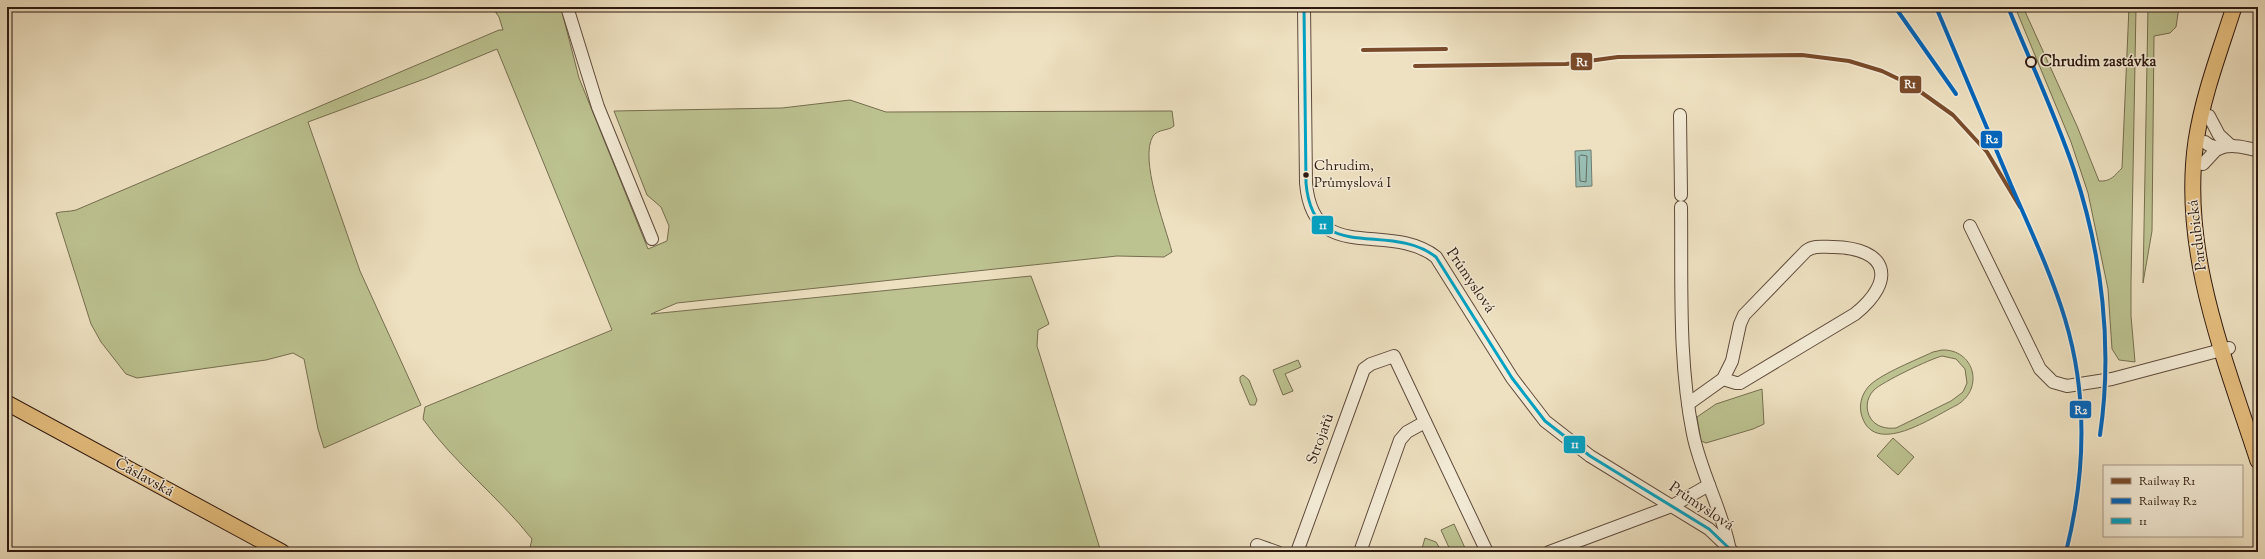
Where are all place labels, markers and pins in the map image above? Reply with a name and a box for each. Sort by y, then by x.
place label: Chrudim zastávka [2040,52,2157,73]
marker: Chrudim zastávka [2025,56,2037,68]
place label: Chrudim, Průmyslová I [1314,157,1391,194]
marker: Chrudim, Průmyslová I [1301,170,1311,180]

